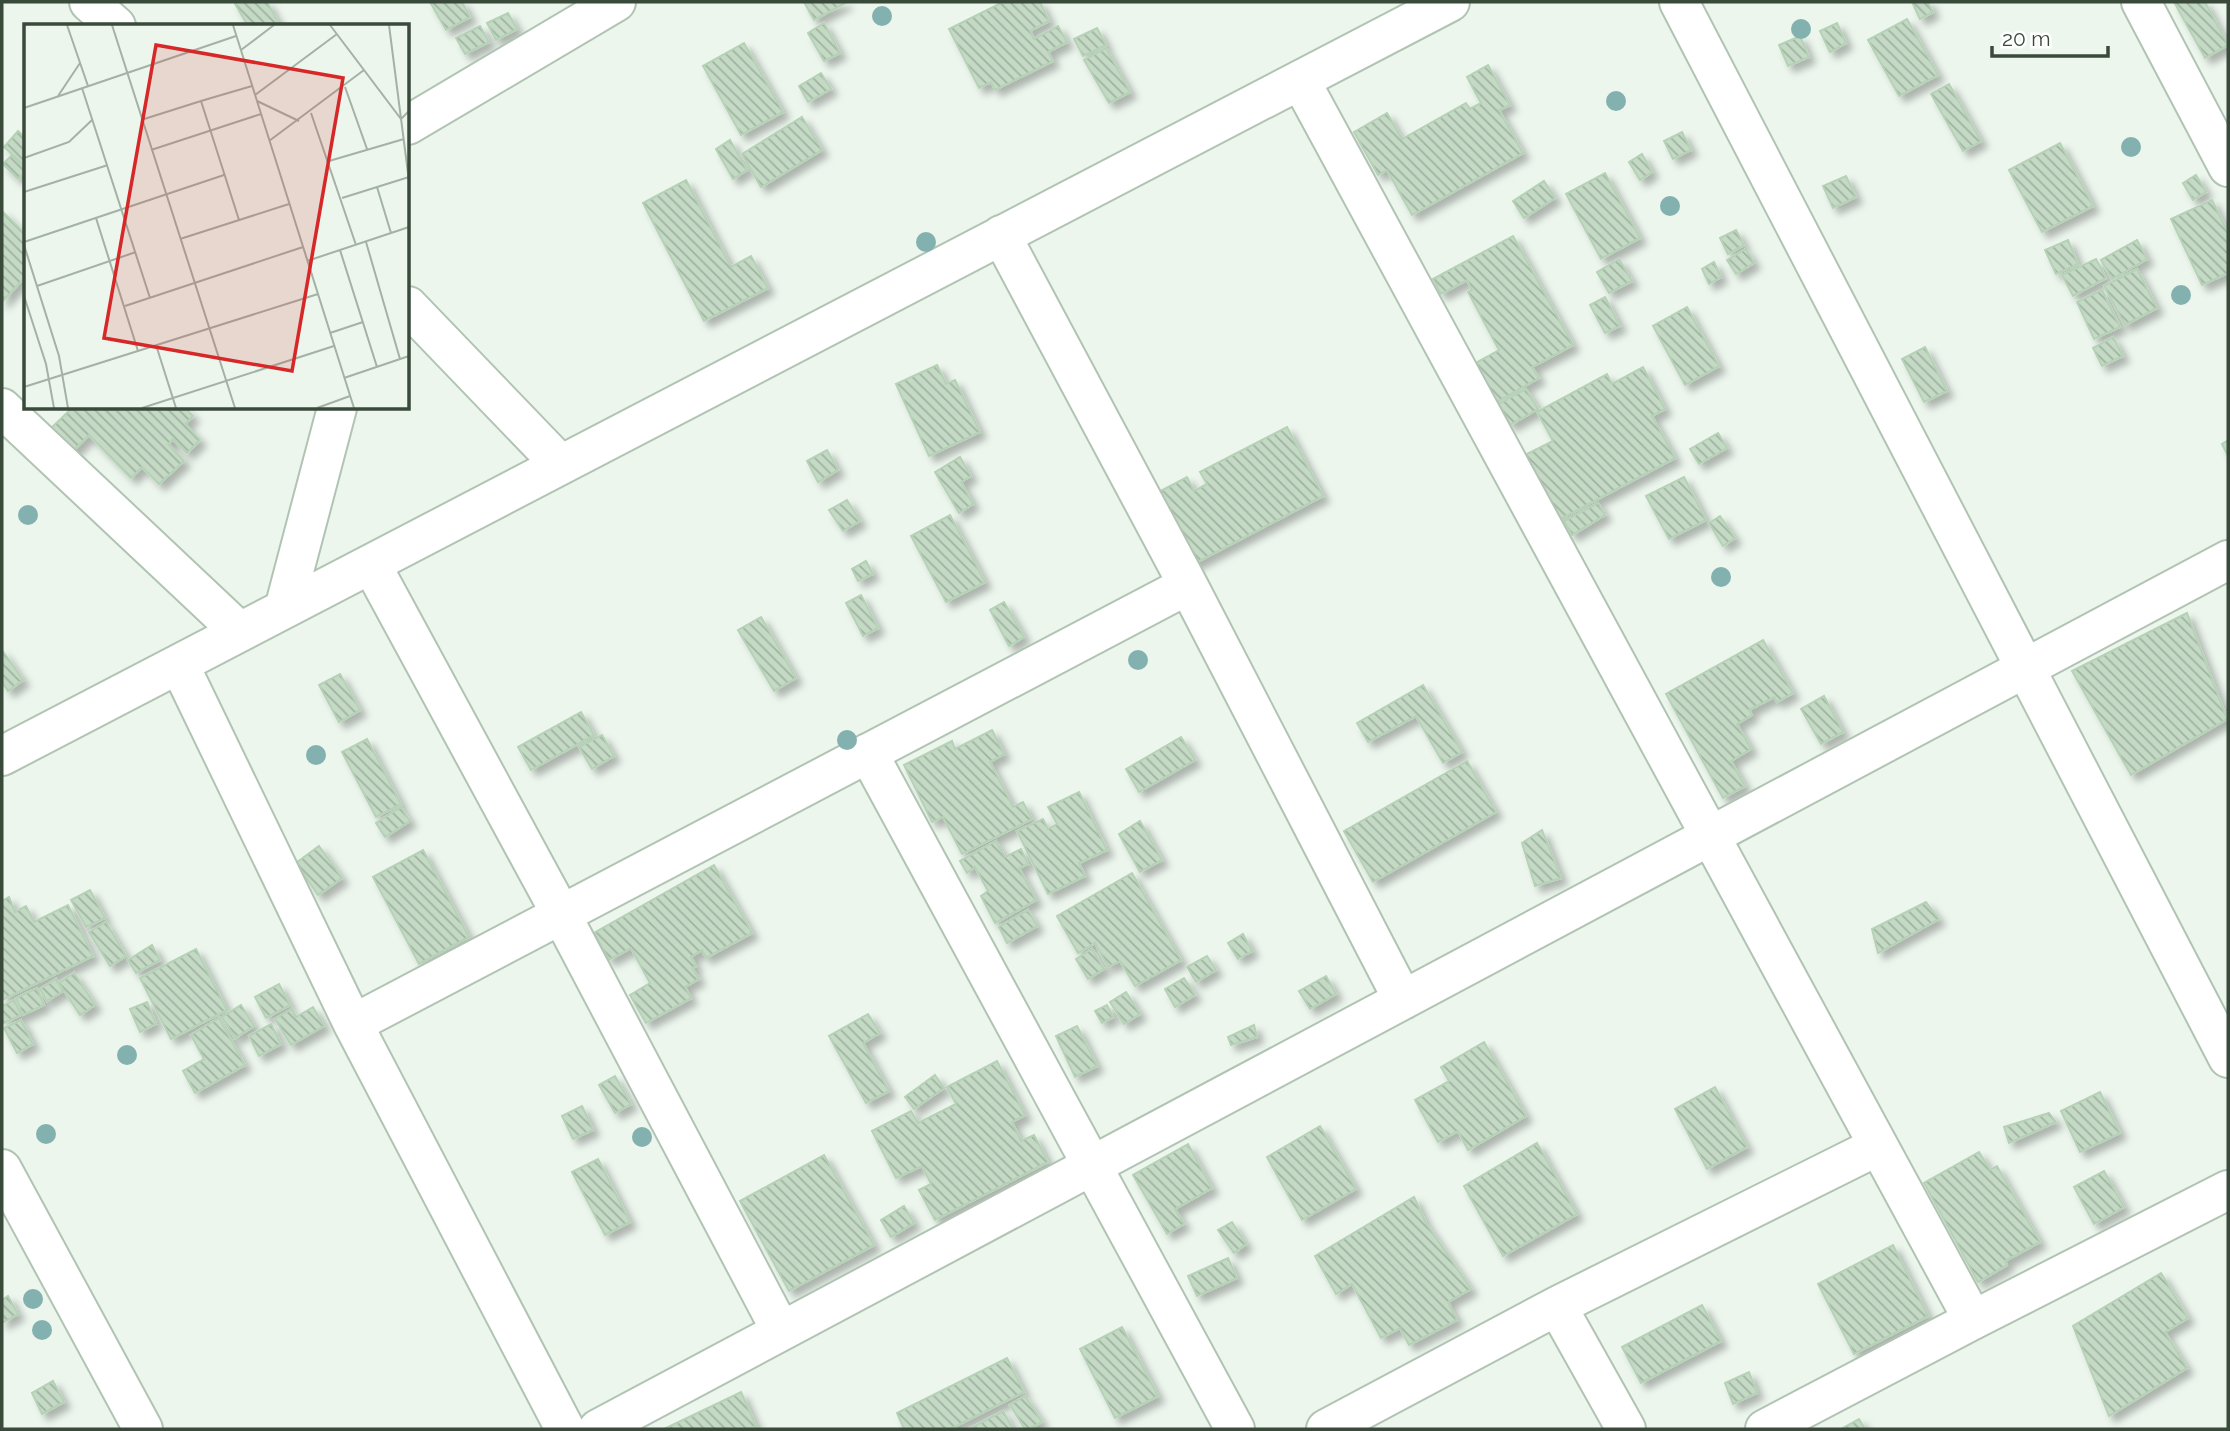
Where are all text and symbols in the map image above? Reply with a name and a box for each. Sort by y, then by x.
scale bar [1992,14,2108,58]
inset map [24,24,410,410]
text: 20 m [2002,26,2050,51]

